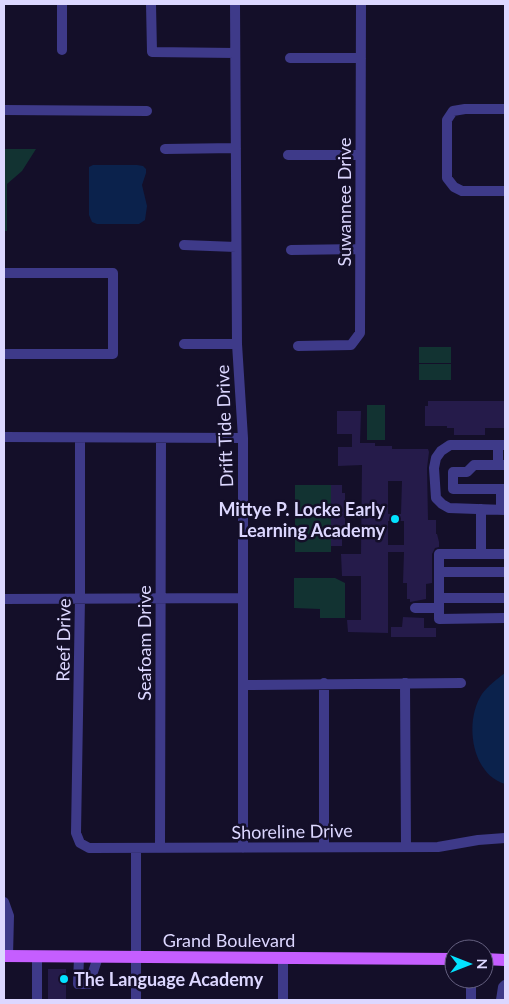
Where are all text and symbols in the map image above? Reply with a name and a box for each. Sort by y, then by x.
street label: Suwannee Drive [333,137,355,267]
street label: Drift Tide Drive [211,364,237,488]
place label: Mittye P. Locke Early Learning Academy [218,498,385,541]
marker: Mittye P. Locke Early Learning Academy [389,513,401,525]
street label: Seafoam Drive [133,585,155,701]
street label: Reef Drive [51,598,75,682]
street label: Shoreline Drive [231,819,353,843]
street label: Grand Boulevard [163,929,295,951]
north arrow [444,939,494,989]
text: N [474,959,491,969]
place label: The Language Academy [74,968,264,990]
marker: The Language Academy [58,973,70,985]

